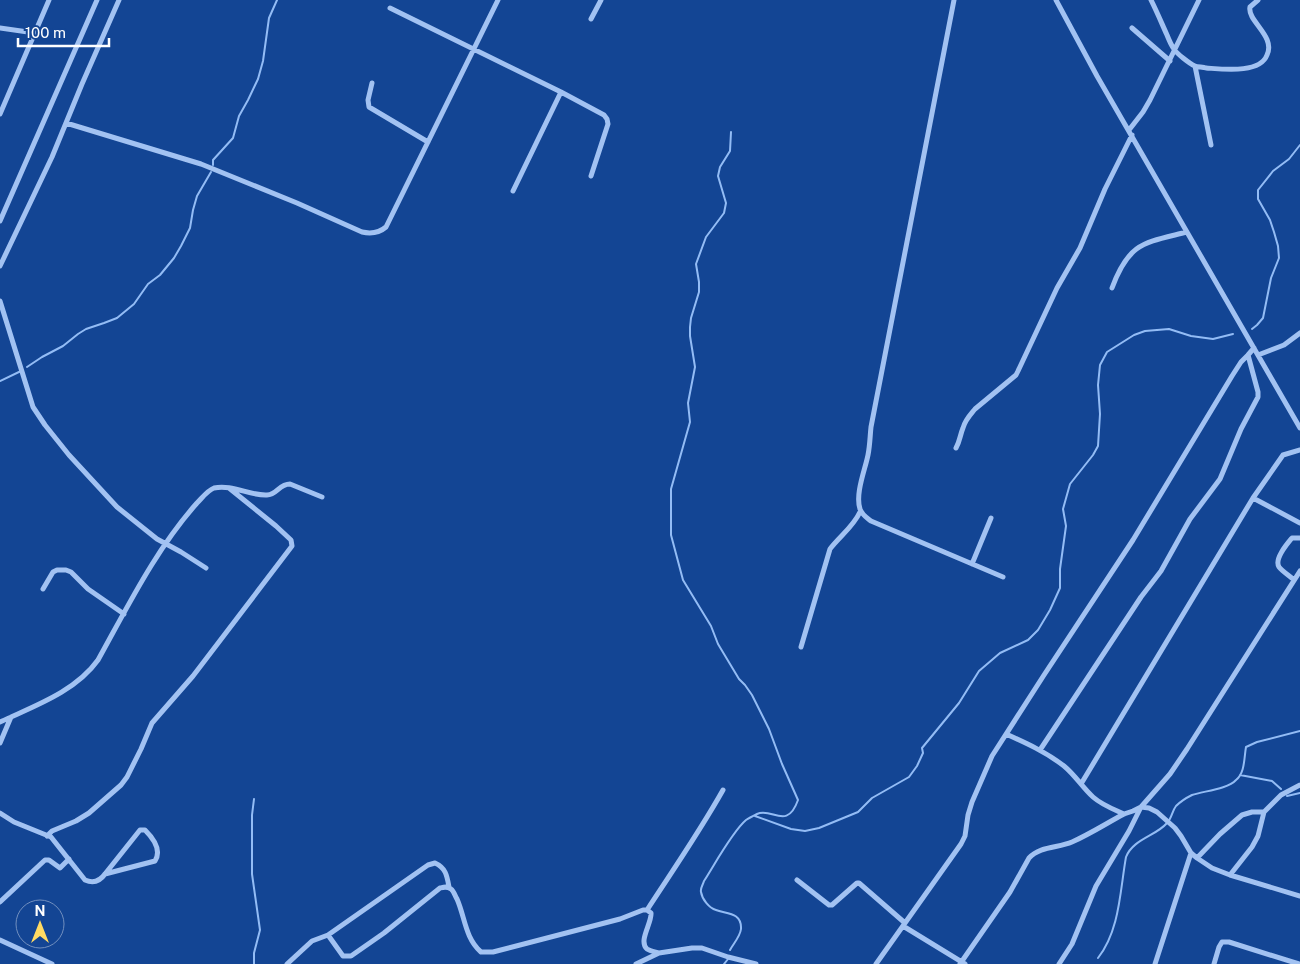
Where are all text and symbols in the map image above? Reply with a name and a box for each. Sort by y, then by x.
scale bar [18,15,109,47]
text: 100 m [25,24,66,41]
north arrow [15,899,65,949]
text: N [35,903,45,919]

